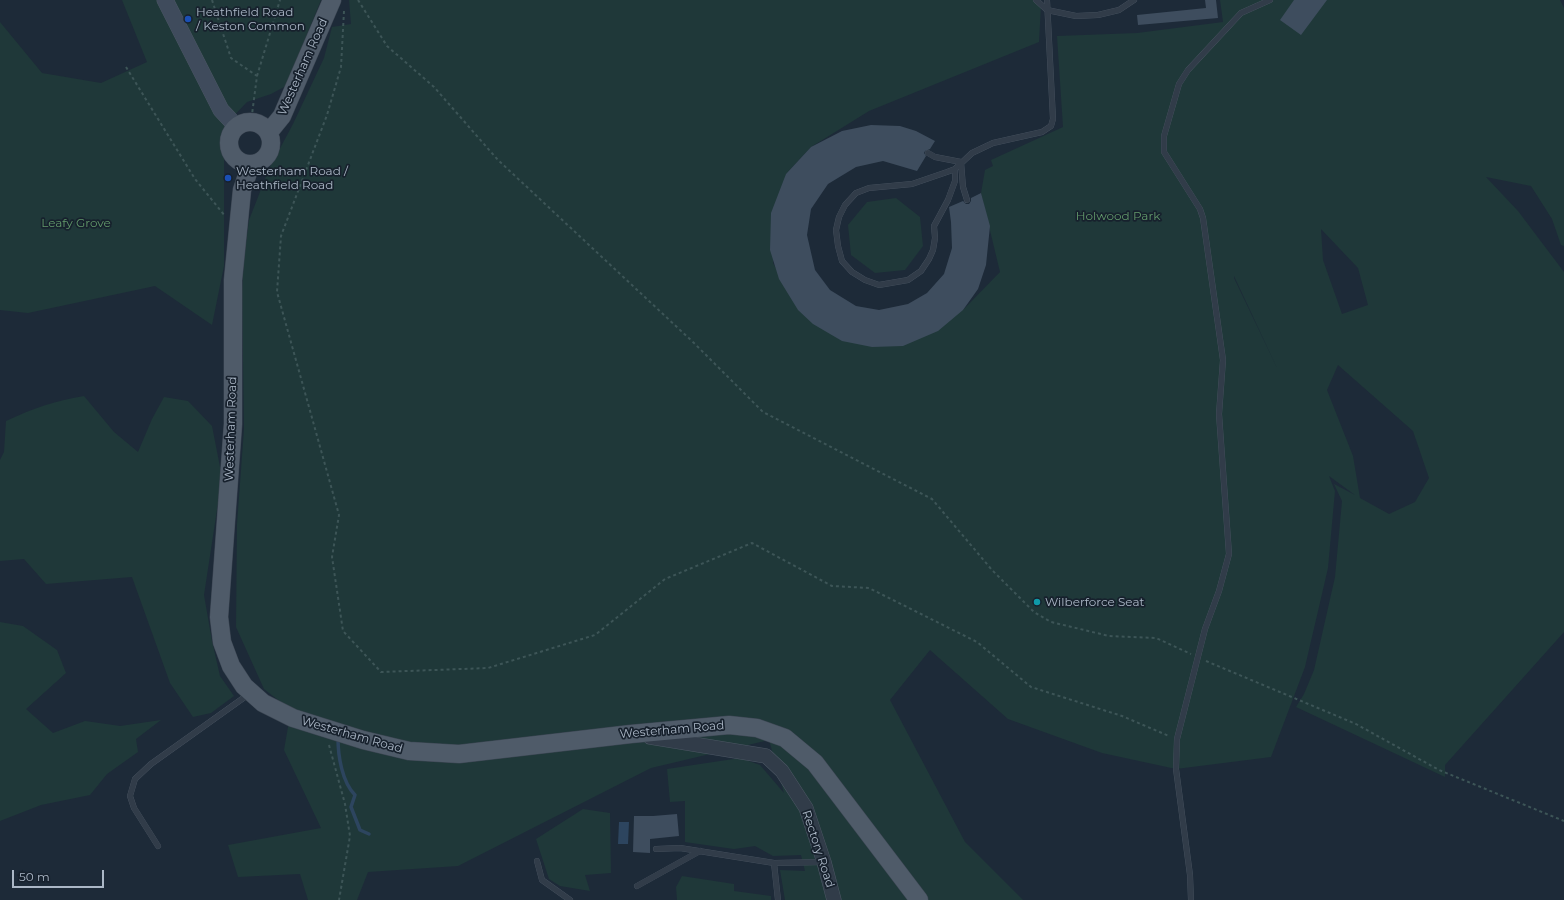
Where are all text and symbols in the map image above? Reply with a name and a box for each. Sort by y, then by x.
place label: Heathfield Road / Keston Common [196,5,305,33]
marker: Heathfield Road / Keston Common [183,14,193,24]
street label: Westerham Road [275,16,331,118]
place label: Westerham Road / Heathfield Road [236,164,348,192]
marker: Westerham Road / Heathfield Road [223,173,233,183]
park label: Holwood Park [1076,209,1160,223]
park label: Leafy Grove [41,216,111,230]
street label: Westerham Road [222,376,240,482]
place label: Wilberforce Seat [1045,595,1144,609]
marker: Wilberforce Seat [1032,597,1042,607]
street label: Westerham Road [300,714,404,756]
street label: Westerham Road [619,718,725,742]
street label: Rectory Road [799,808,837,890]
scale bar [14,862,106,888]
text: 50 m [19,869,50,884]

